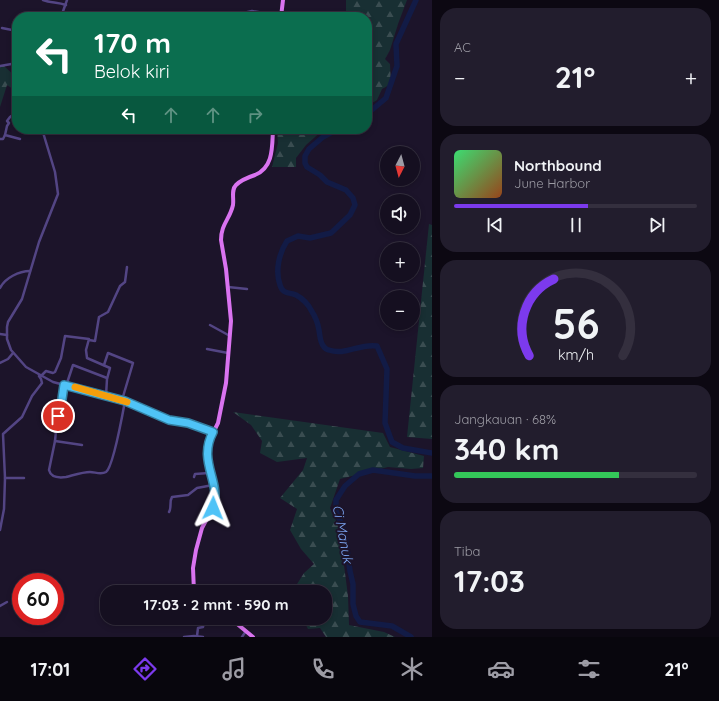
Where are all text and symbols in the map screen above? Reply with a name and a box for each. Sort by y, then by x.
text: 170 m [94,25,171,60]
icon: left [28,28,80,80]
text: AC [454,39,471,55]
text: 21° [555,58,595,96]
text: Belok kiri [94,60,170,83]
text: − [454,64,465,92]
text: + [685,64,697,92]
icon: left [118,104,140,126]
icon: ahead [160,104,182,126]
icon: ahead [202,104,224,126]
icon: right [244,104,266,126]
north arrow [380,146,420,186]
map controls [380,146,420,330]
text: Northbound [514,156,602,175]
text: June Harbor [514,175,590,191]
button: sound [380,194,420,234]
icon: previous [484,214,506,236]
icon: pause [565,214,587,236]
icon: next [646,214,668,236]
button: + [380,242,420,282]
button: − [380,290,420,330]
text: 56 [552,297,599,349]
text: km/h [557,346,594,364]
pin [41,399,75,433]
icon: arrive [47,405,69,427]
text: Jangkauan · 68% [454,411,556,427]
text: 340 km [454,430,559,468]
position arrow [192,487,234,529]
water label: Ci Manuk [328,503,358,566]
text: Tiba [454,543,480,559]
text: 17:03 [454,562,525,600]
speed limit sign: 60 [12,573,64,625]
text: 17:03 · 2 mnt · 590 m [144,595,288,614]
icon: directions [131,655,159,683]
icon: music [220,655,248,683]
icon: phone [309,655,337,683]
icon: climate [398,655,426,683]
icon: car [487,655,515,683]
icon: filters [575,655,603,683]
text: 17:01 [30,658,70,681]
text: 21° [664,658,689,681]

